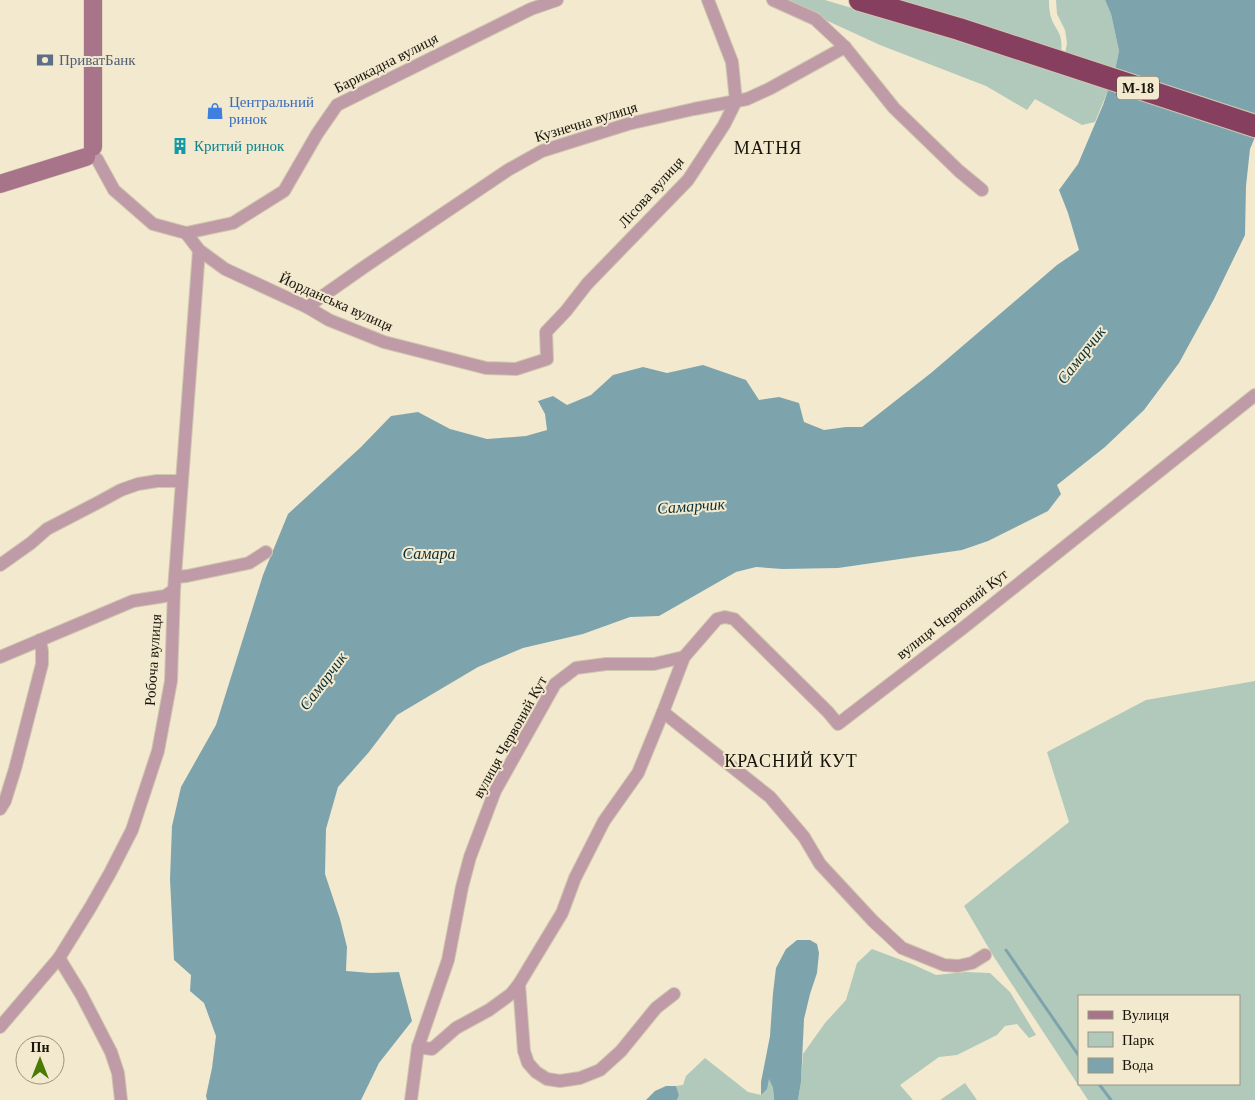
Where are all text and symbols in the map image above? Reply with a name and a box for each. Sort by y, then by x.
street label: Барикадна вулиця [331,30,441,96]
bank icon: ПриватБанк [35,50,55,70]
place label: ПриватБанк [59,52,136,68]
road number: М-18 [1117,76,1159,100]
place label: Центральний ринок [229,94,314,127]
street label: Кузнечна вулиця [533,99,639,145]
shop icon: Центральний ринок [205,101,225,121]
building icon: Критий ринок [170,136,190,156]
place label: Критий ринок [194,138,285,154]
district label: МАТНЯ [734,138,802,158]
street label: Лісова вулиця [615,153,687,231]
street label: Йорданська вулиця [277,270,395,334]
water label: Самарчик [1053,323,1110,388]
water label: Самарчик [657,495,726,518]
water label: Самара [403,545,456,563]
street label: вулиця Червоний Кут [893,565,1011,662]
street label: Робоча вулиця [142,613,164,706]
water label: Самарчик [296,648,351,714]
street label: вулиця Червоний Кут [470,673,550,801]
district label: КРАСНИЙ КУТ [724,751,858,771]
legend [1078,995,1240,1085]
text: Вулиця [1122,1007,1169,1023]
text: Парк [1122,1032,1155,1048]
north arrow [15,1035,65,1085]
text: Пн [31,1040,49,1055]
text: Вода [1122,1057,1154,1073]

